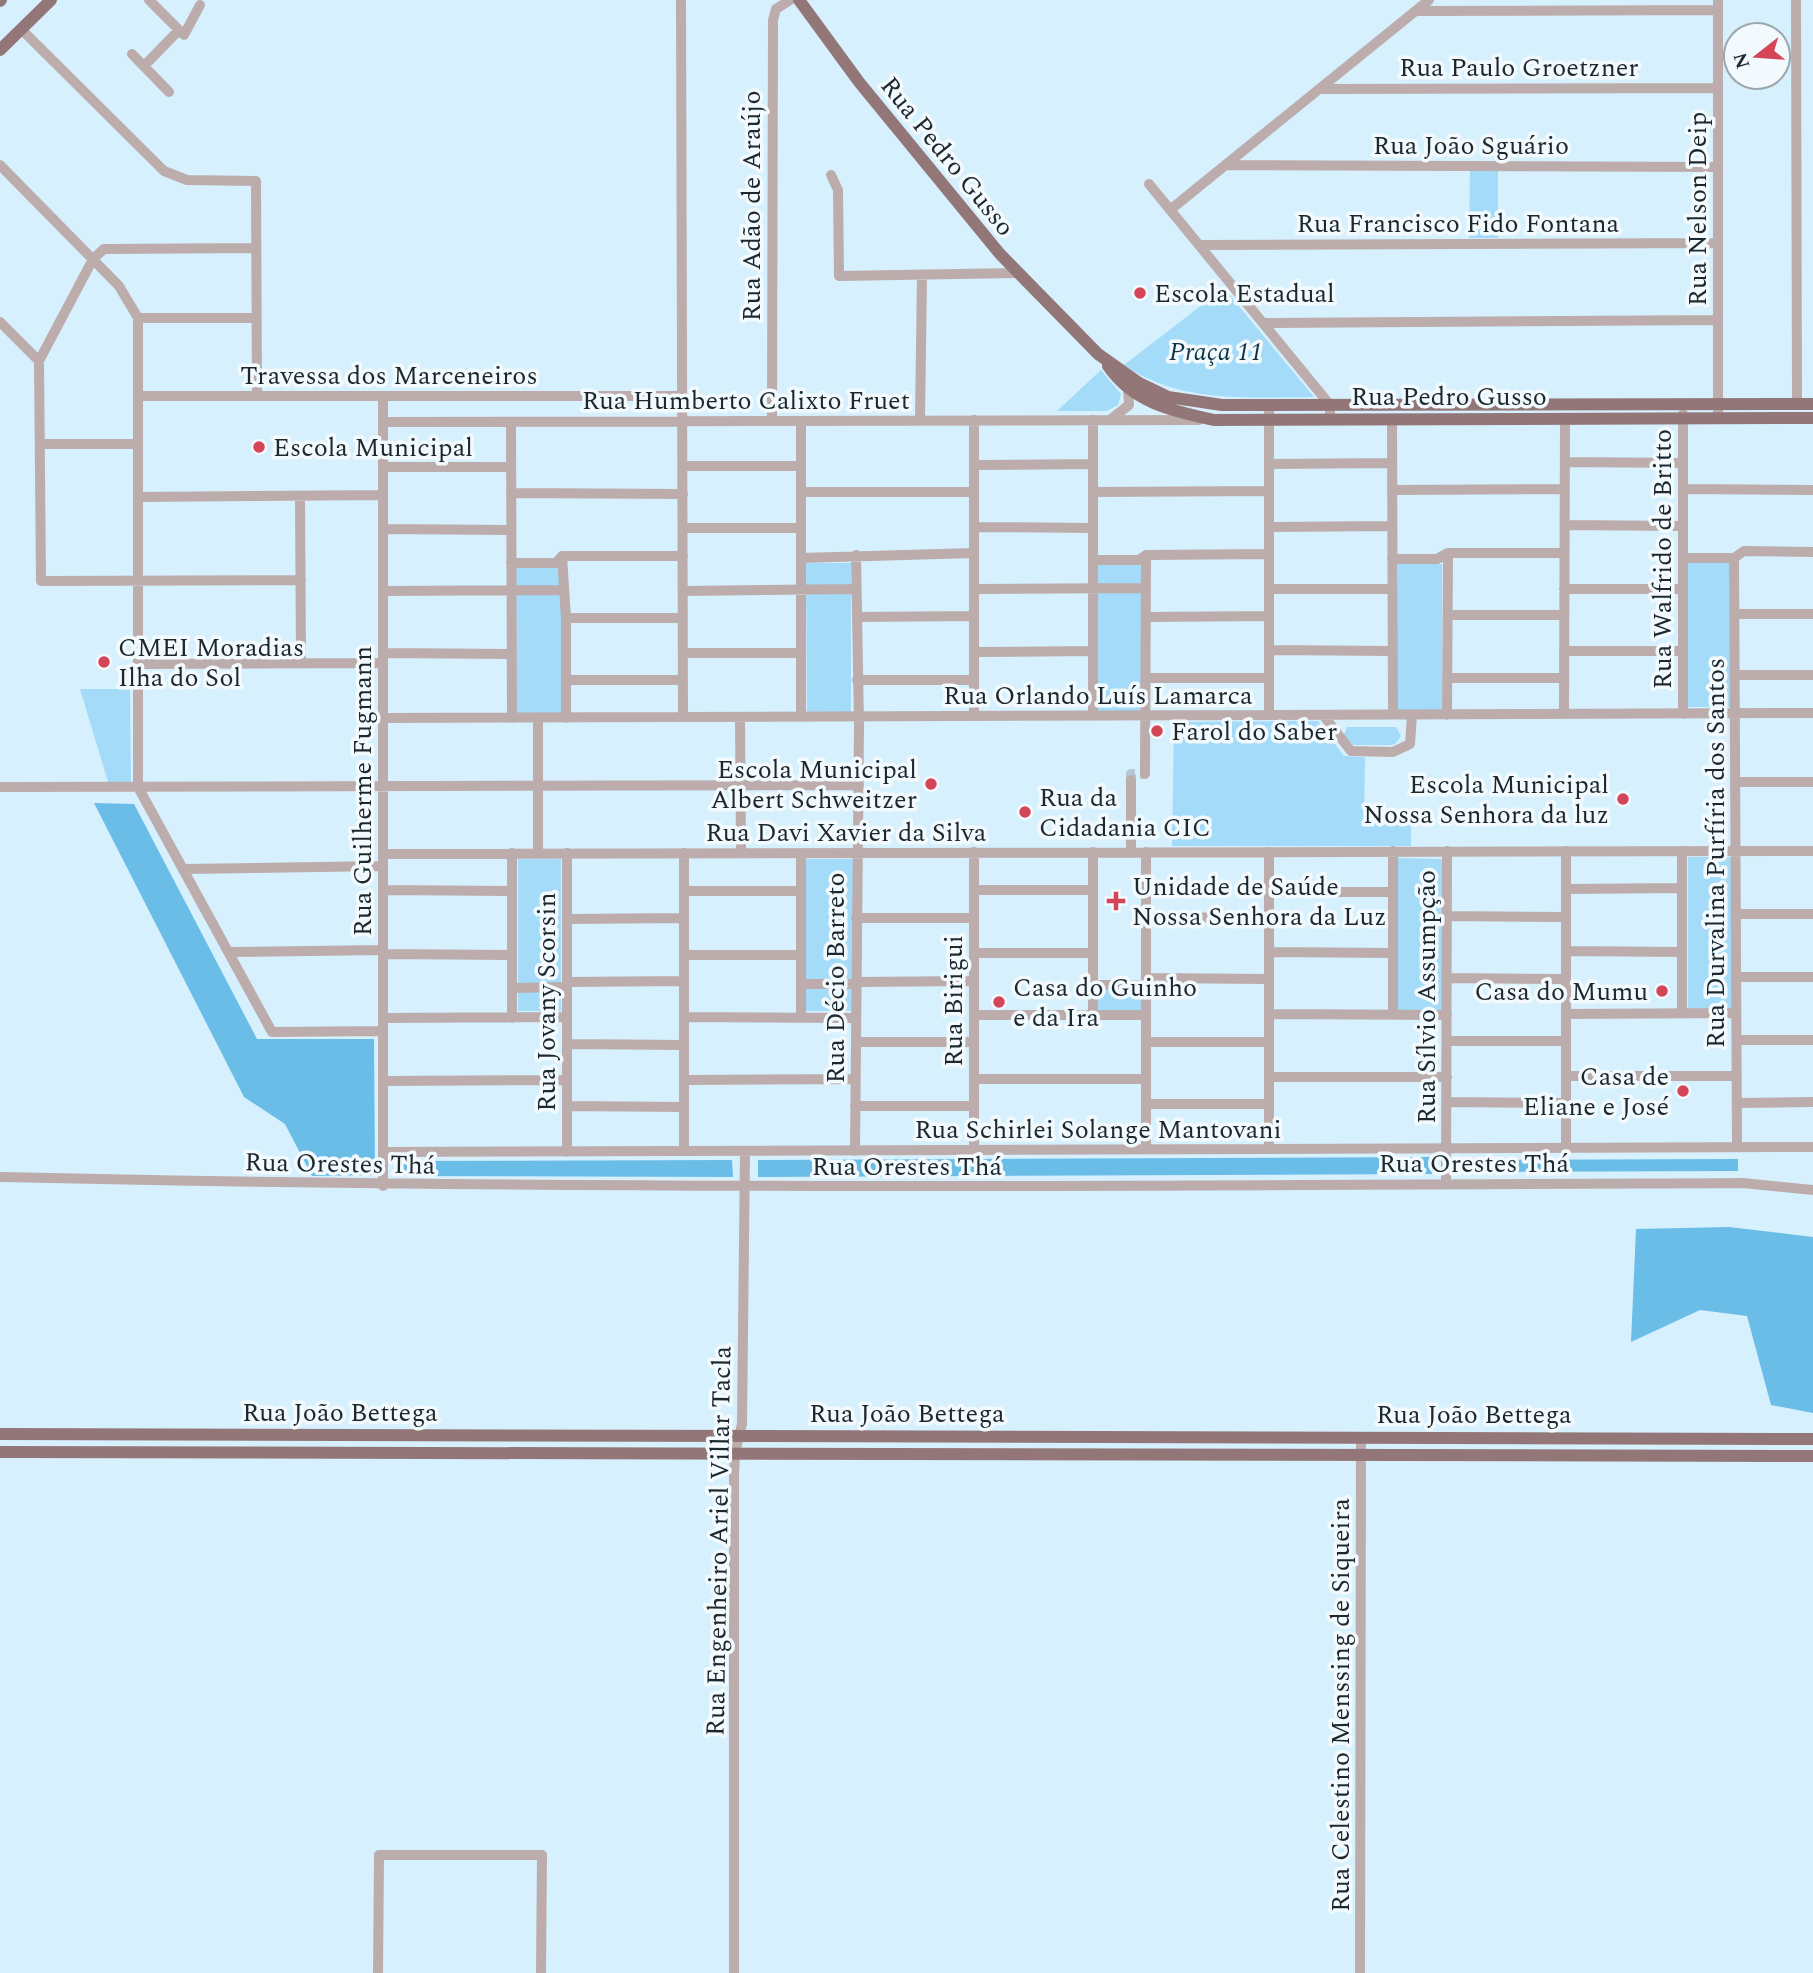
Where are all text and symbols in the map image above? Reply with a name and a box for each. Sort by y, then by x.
north arrow [1722,21,1792,91]
street label: Rua Paulo Groetzner [1399,48,1639,88]
text: N [1726,49,1758,72]
street label: Rua Pedro Gusso [870,68,1024,245]
street label: Rua Adão de Araújo [732,91,772,321]
street label: Rua Nelson Deip [1678,112,1718,306]
street label: Rua João Sguário [1373,126,1569,166]
street label: Rua Francisco Fido Fontana [1297,204,1619,244]
place label: Escola Estadual [1154,274,1335,314]
marker: Escola Estadual [1132,285,1148,301]
park label: Praça 11 [1169,332,1263,372]
street label: Travessa dos Marceneiros [240,356,538,396]
street label: Rua Pedro Gusso [1351,377,1547,417]
street label: Rua Humberto Calixto Fruet [582,381,910,421]
place label: Escola Municipal [273,428,473,468]
street label: Rua Walfrido de Britto [1643,429,1683,689]
marker: Escola Municipal [251,439,267,455]
place label: CMEI Moradias Ilha do Sol [118,628,304,698]
street label: Rua Guilherme Fugmann [343,646,383,936]
marker: CMEI Moradias Ilha do Sol [96,654,112,670]
street label: Rua Durvalina Purfíria dos Santos [1696,658,1736,1048]
street label: Rua Orlando Luís Lamarca [943,676,1253,716]
place label: Farol do Saber [1171,712,1337,752]
marker: Farol do Saber [1149,723,1165,739]
place label: Escola Municipal Albert Schweitzer [710,750,917,820]
place label: Escola Municipal Nossa Senhora da luz [1363,765,1609,835]
marker: Escola Municipal Albert Schweitzer [923,776,939,792]
place label: Rua da Cidadania CIC [1039,778,1211,848]
marker: Escola Municipal Nossa Senhora da luz [1615,791,1631,807]
marker: Rua da Cidadania CIC [1017,804,1033,820]
street label: Rua Davi Xavier da Silva [706,813,987,853]
place label: Unidade de Saúde Nossa Senhora da Luz [1132,867,1387,937]
street label: Rua Sílvio Assumpção [1407,870,1447,1124]
street label: Rua Décio Barreto [816,872,856,1084]
marker: Unidade de Saúde Nossa Senhora da Luz [1106,891,1126,911]
street label: Rua Jovany Scorsin [527,892,567,1112]
street label: Rua Birigui [934,935,974,1067]
place label: Casa do Guinho e da Ira [1013,968,1197,1038]
place label: Casa do Mumu [1474,972,1648,1012]
marker: Casa do Mumu [1654,983,1670,999]
marker: Casa do Guinho e da Ira [991,994,1007,1010]
place label: Casa de Eliane e José [1523,1057,1669,1127]
marker: Casa de Eliane e José [1675,1083,1691,1099]
street label: Rua Schirlei Solange Mantovani [914,1110,1282,1150]
street label: Rua Orestes Thá [244,1142,436,1186]
street label: Rua Orestes Thá [1379,1144,1570,1184]
street label: Rua Orestes Thá [812,1147,1003,1187]
street label: Rua Engenheiro Ariel Villar Tacla [696,1345,742,1736]
street label: Rua João Bettega [242,1393,438,1433]
street label: Rua João Bettega [809,1394,1005,1434]
street label: Rua João Bettega [1376,1395,1572,1435]
street label: Rua Celestino Menssing de Siqueira [1321,1498,1361,1912]

